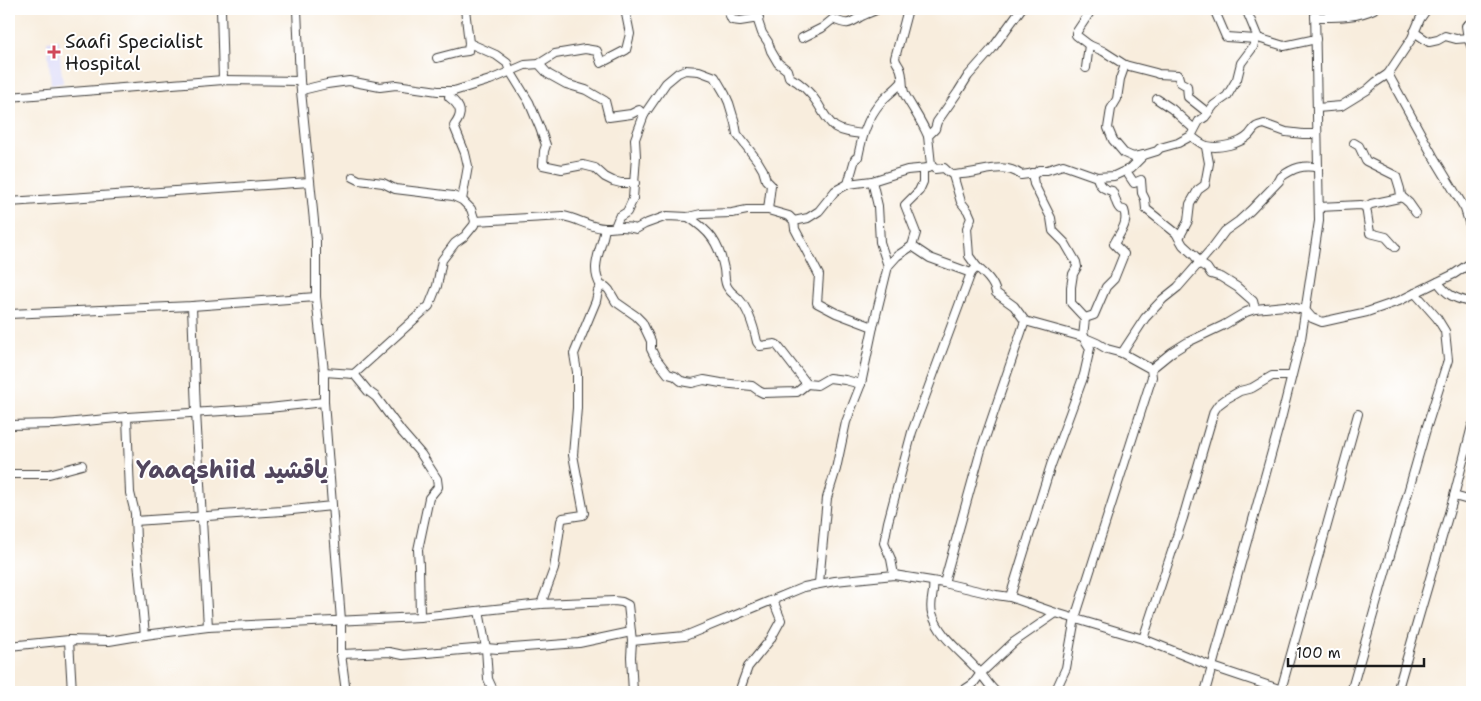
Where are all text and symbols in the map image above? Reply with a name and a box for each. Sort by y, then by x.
place label: Saafi Specialist Hospital [65,29,203,76]
marker: Saafi Specialist Hospital [47,45,61,59]
district label: Yaaqshiid ياقشيد [136,454,328,486]
scale bar [1288,636,1425,668]
text: 100 m [1296,643,1341,663]

